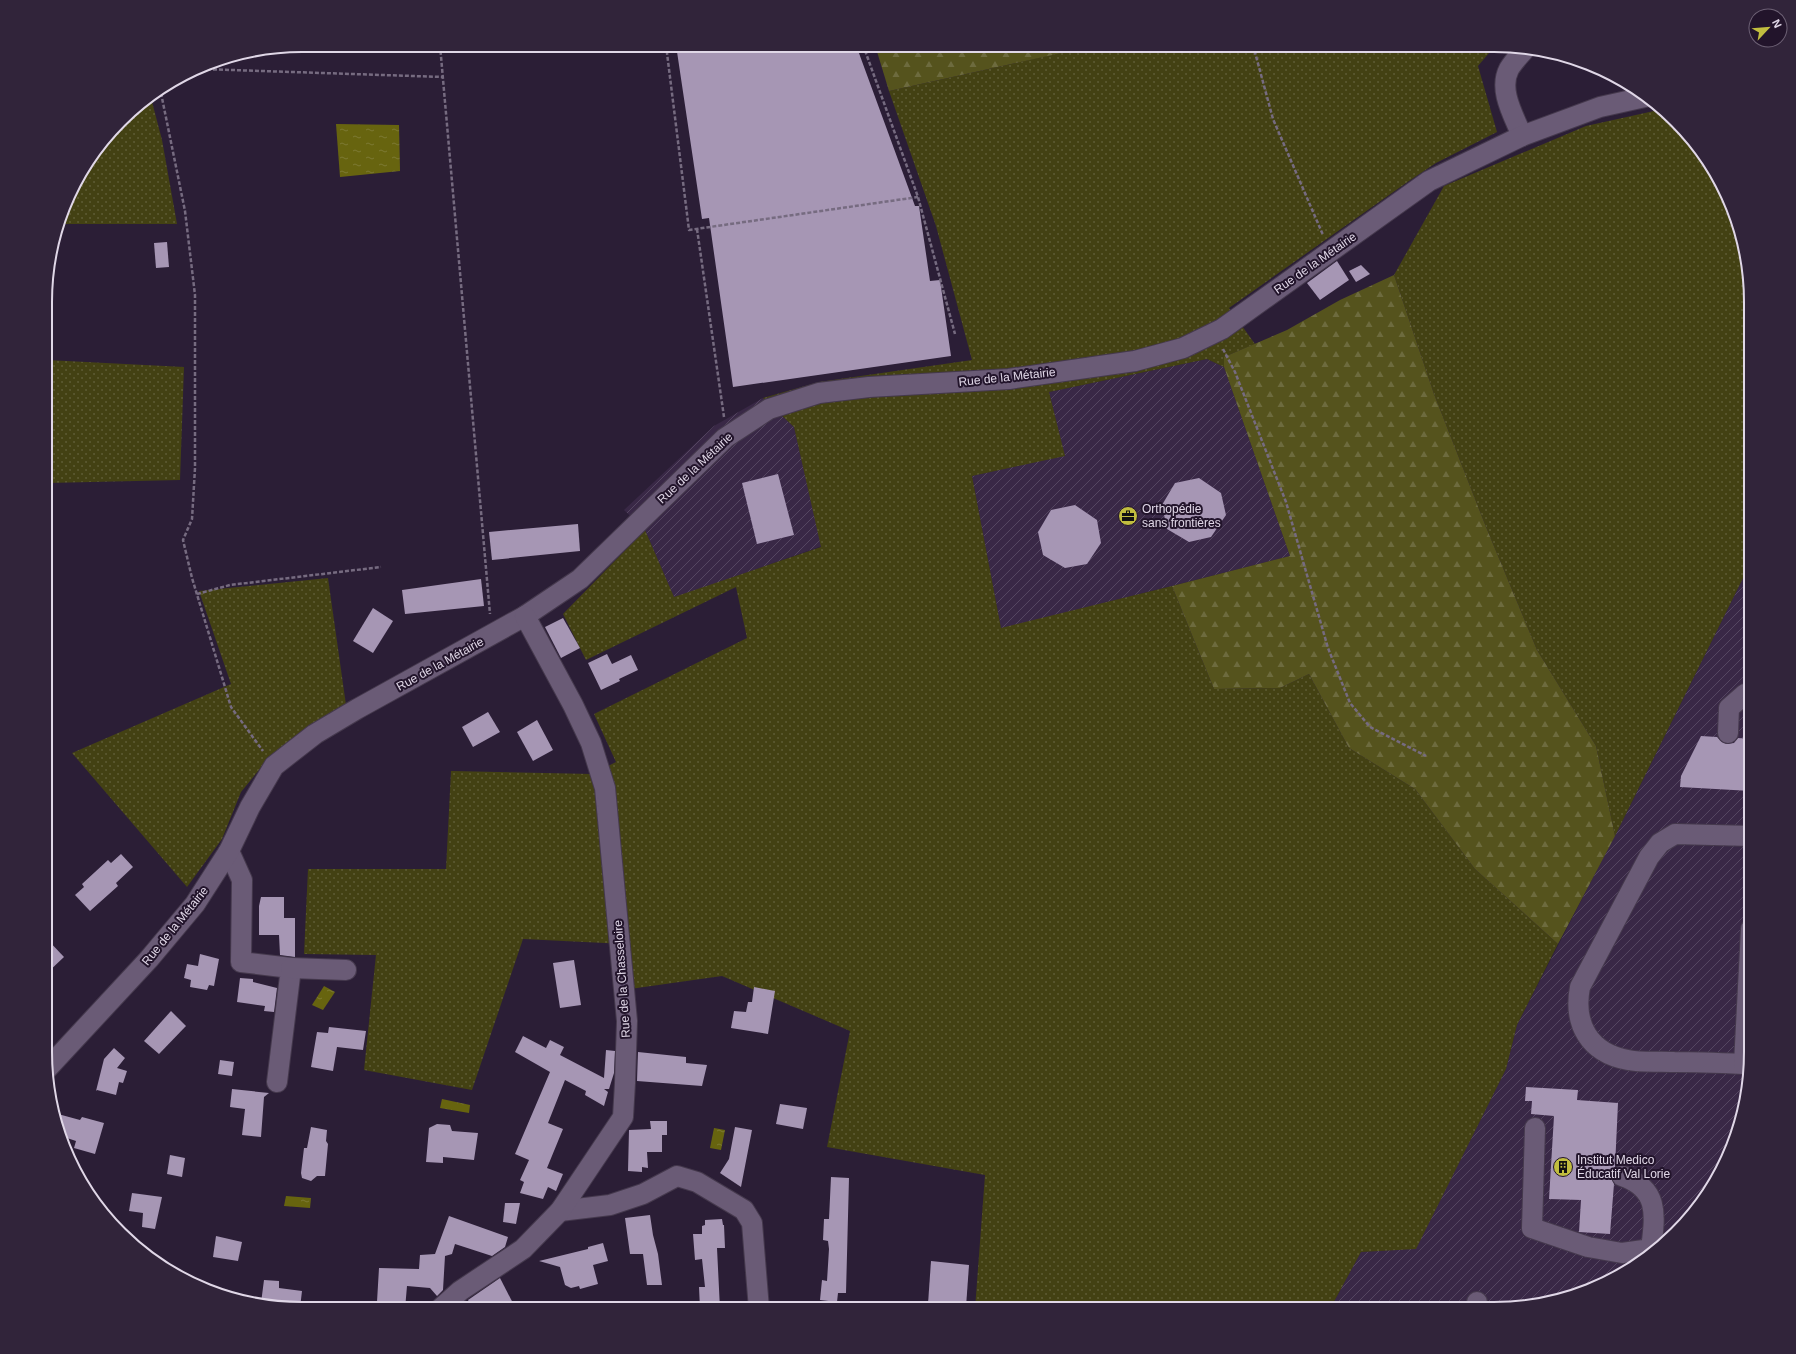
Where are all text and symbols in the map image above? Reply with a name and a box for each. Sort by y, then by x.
north arrow [1748,8,1788,48]
text: N [1770,17,1784,30]
street label: Rue de la Métairie [1271,229,1359,297]
street label: Rue de la Métairie [958,365,1056,389]
street label: Rue de la Métairie [655,429,736,506]
place label: Orthopédie sans frontières [1142,502,1221,530]
office icon: Orthopédie sans frontières [1117,505,1139,527]
street label: Rue de la Métairie [394,634,486,694]
street label: Rue de la Métairie [139,884,211,968]
street label: Rue de la Chasseloire [611,919,633,1038]
place label: Institut Medico Éducatif Val Lorie [1577,1153,1670,1181]
building icon: Institut Medico Éducatif Val Lorie [1552,1156,1574,1178]

